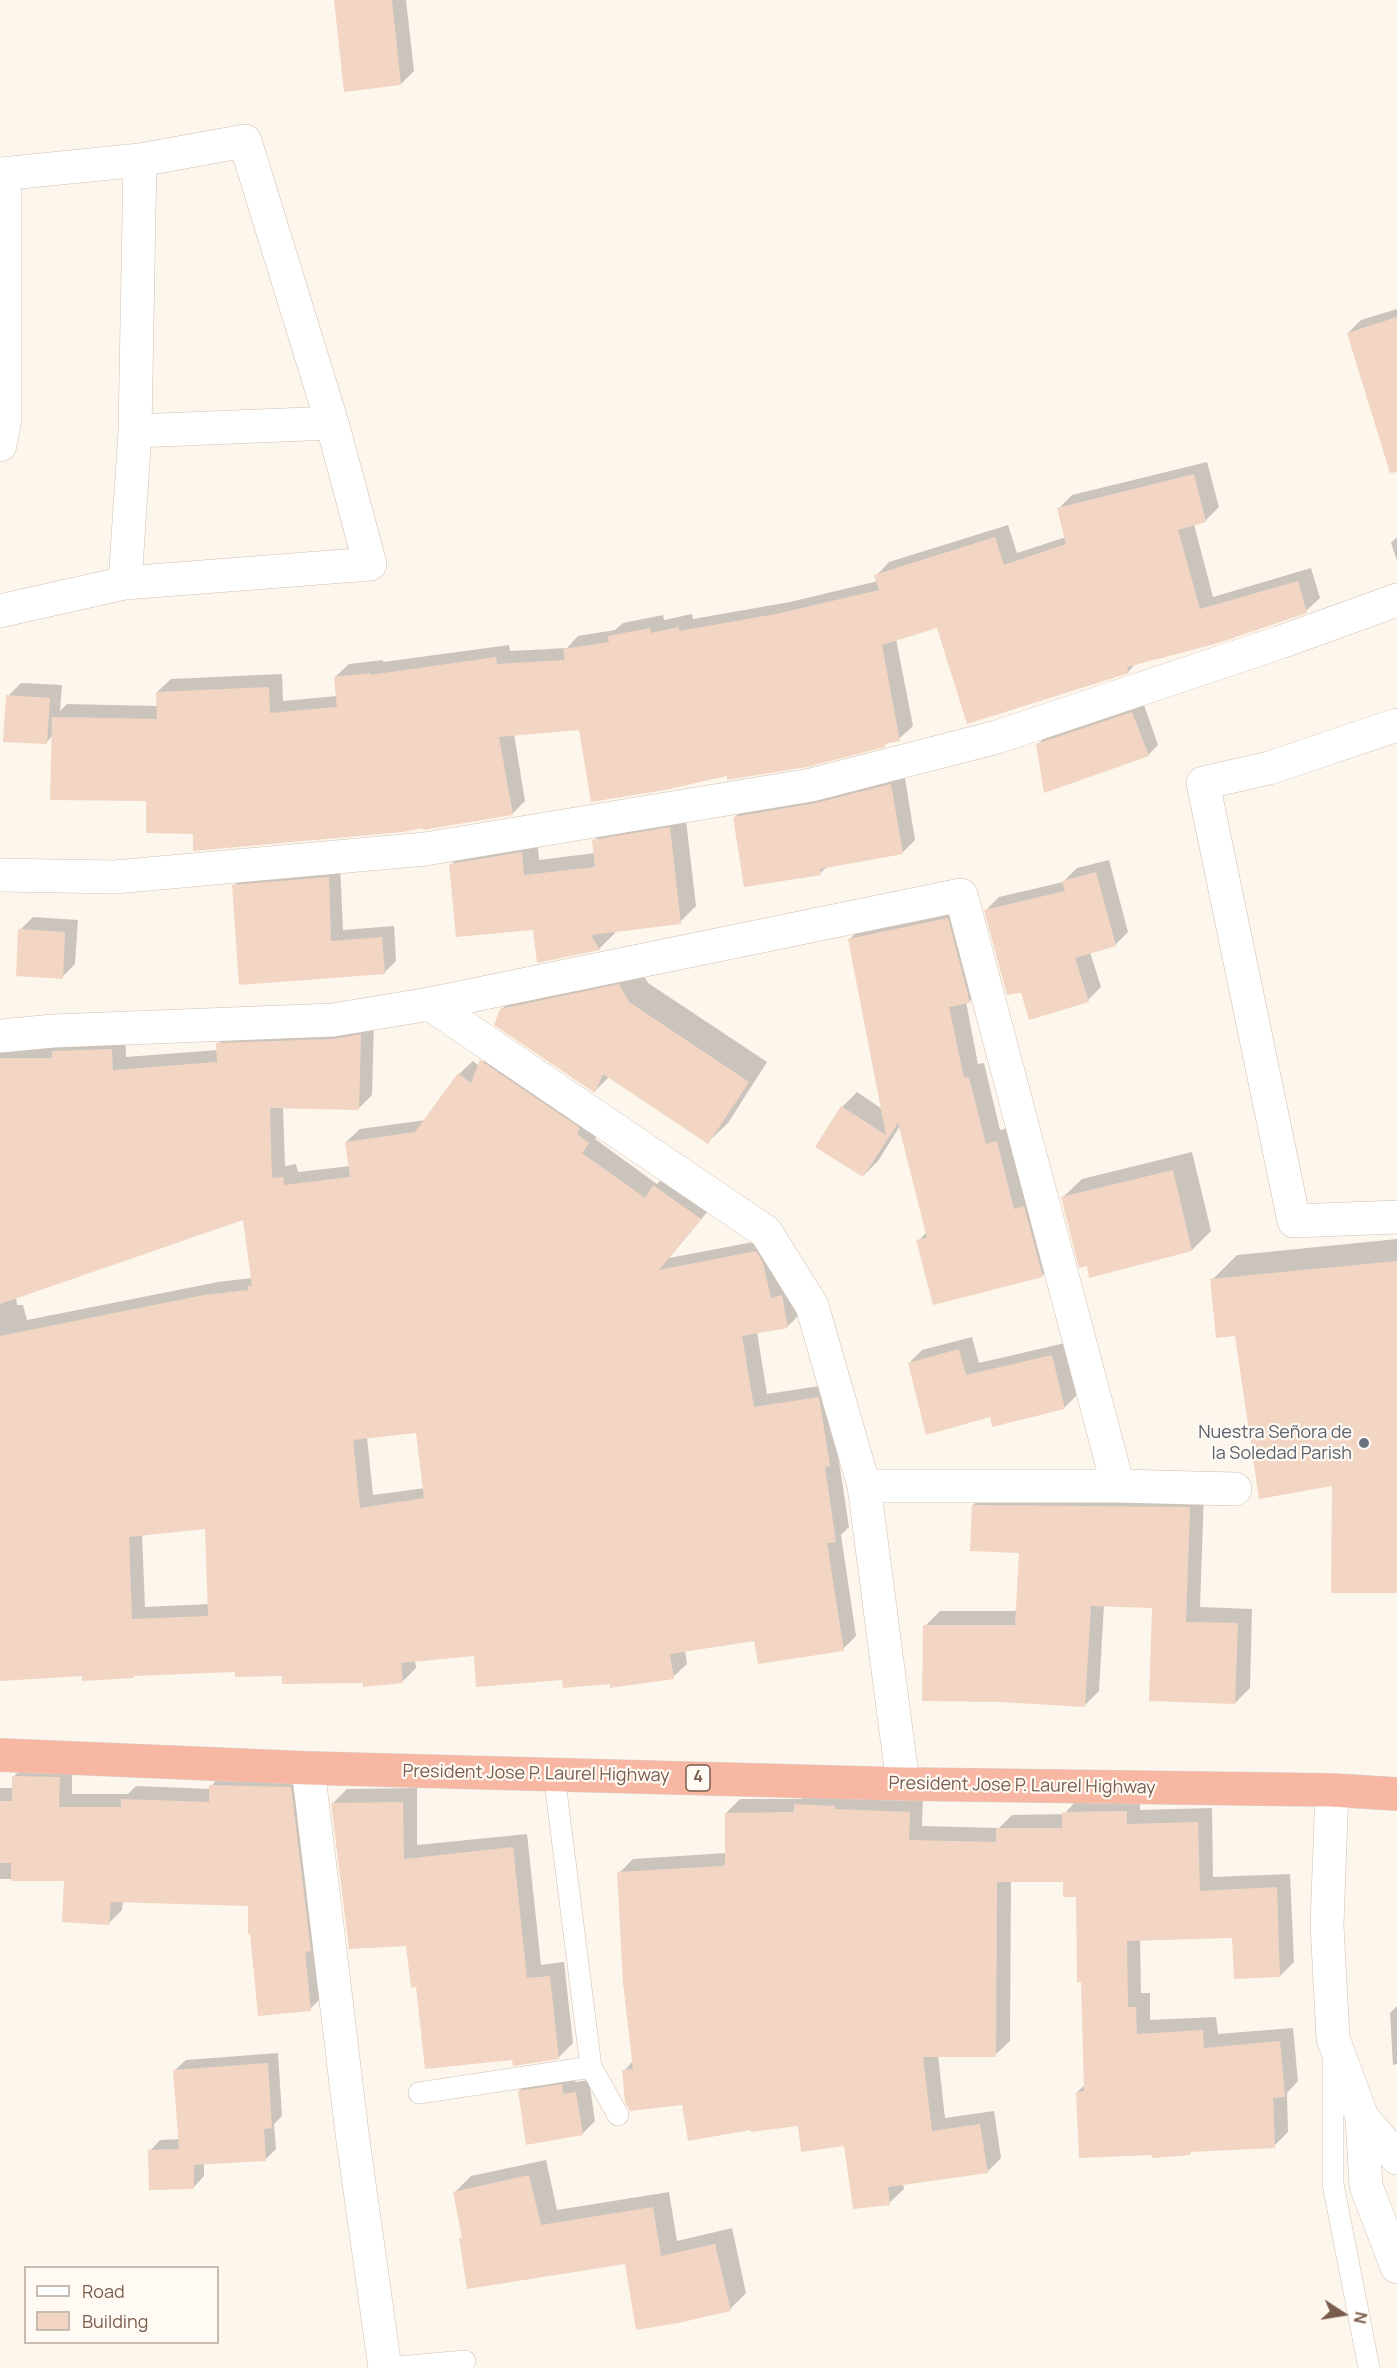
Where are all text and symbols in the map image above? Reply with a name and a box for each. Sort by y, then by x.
place label: Nuestra Señora de la Soledad Parish [1198,1422,1352,1464]
marker: Nuestra Señora de la Soledad Parish [1357,1436,1371,1450]
street label: President Jose P. Laurel Highway [402,1761,670,1787]
road number: 4 [686,1765,710,1791]
street label: President Jose P. Laurel Highway [888,1773,1156,1799]
legend [24,2266,219,2344]
text: Road [82,2279,125,2303]
north arrow [1313,2284,1373,2344]
text: Building [82,2309,148,2333]
text: N [1349,2310,1373,2326]

